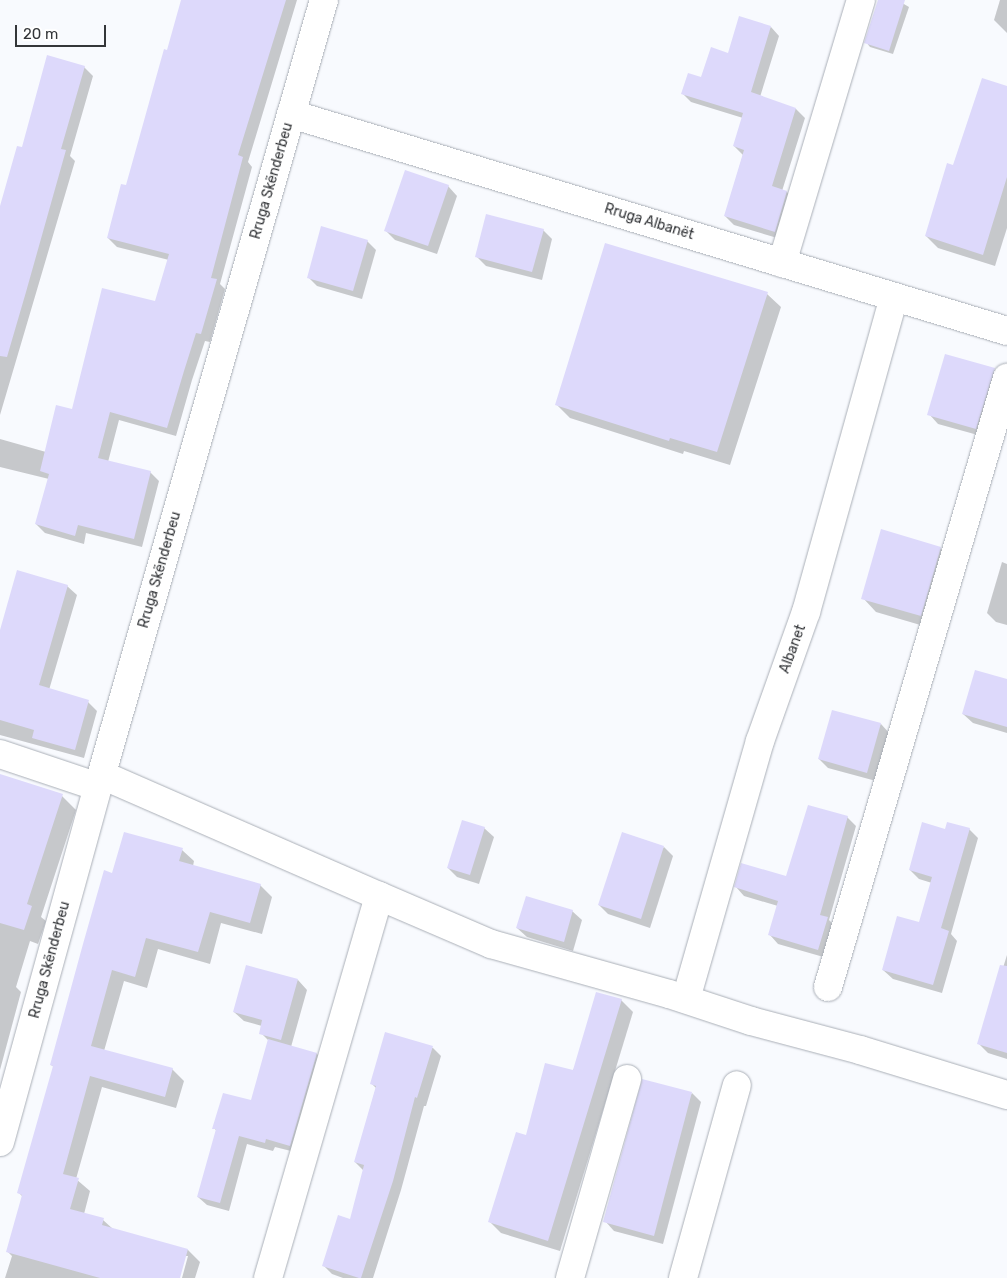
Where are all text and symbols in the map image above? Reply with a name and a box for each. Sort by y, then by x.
scale bar [18,15,109,47]
text: 20 m [23,25,58,43]
street label: Rruga Skënderbeu [247,121,297,241]
street label: Rruga Albanët [602,200,696,244]
street label: Rruga Skënderbeu [135,510,185,630]
street label: Albanet [776,622,810,676]
street label: Rruga Skënderbeu [26,900,74,1020]

